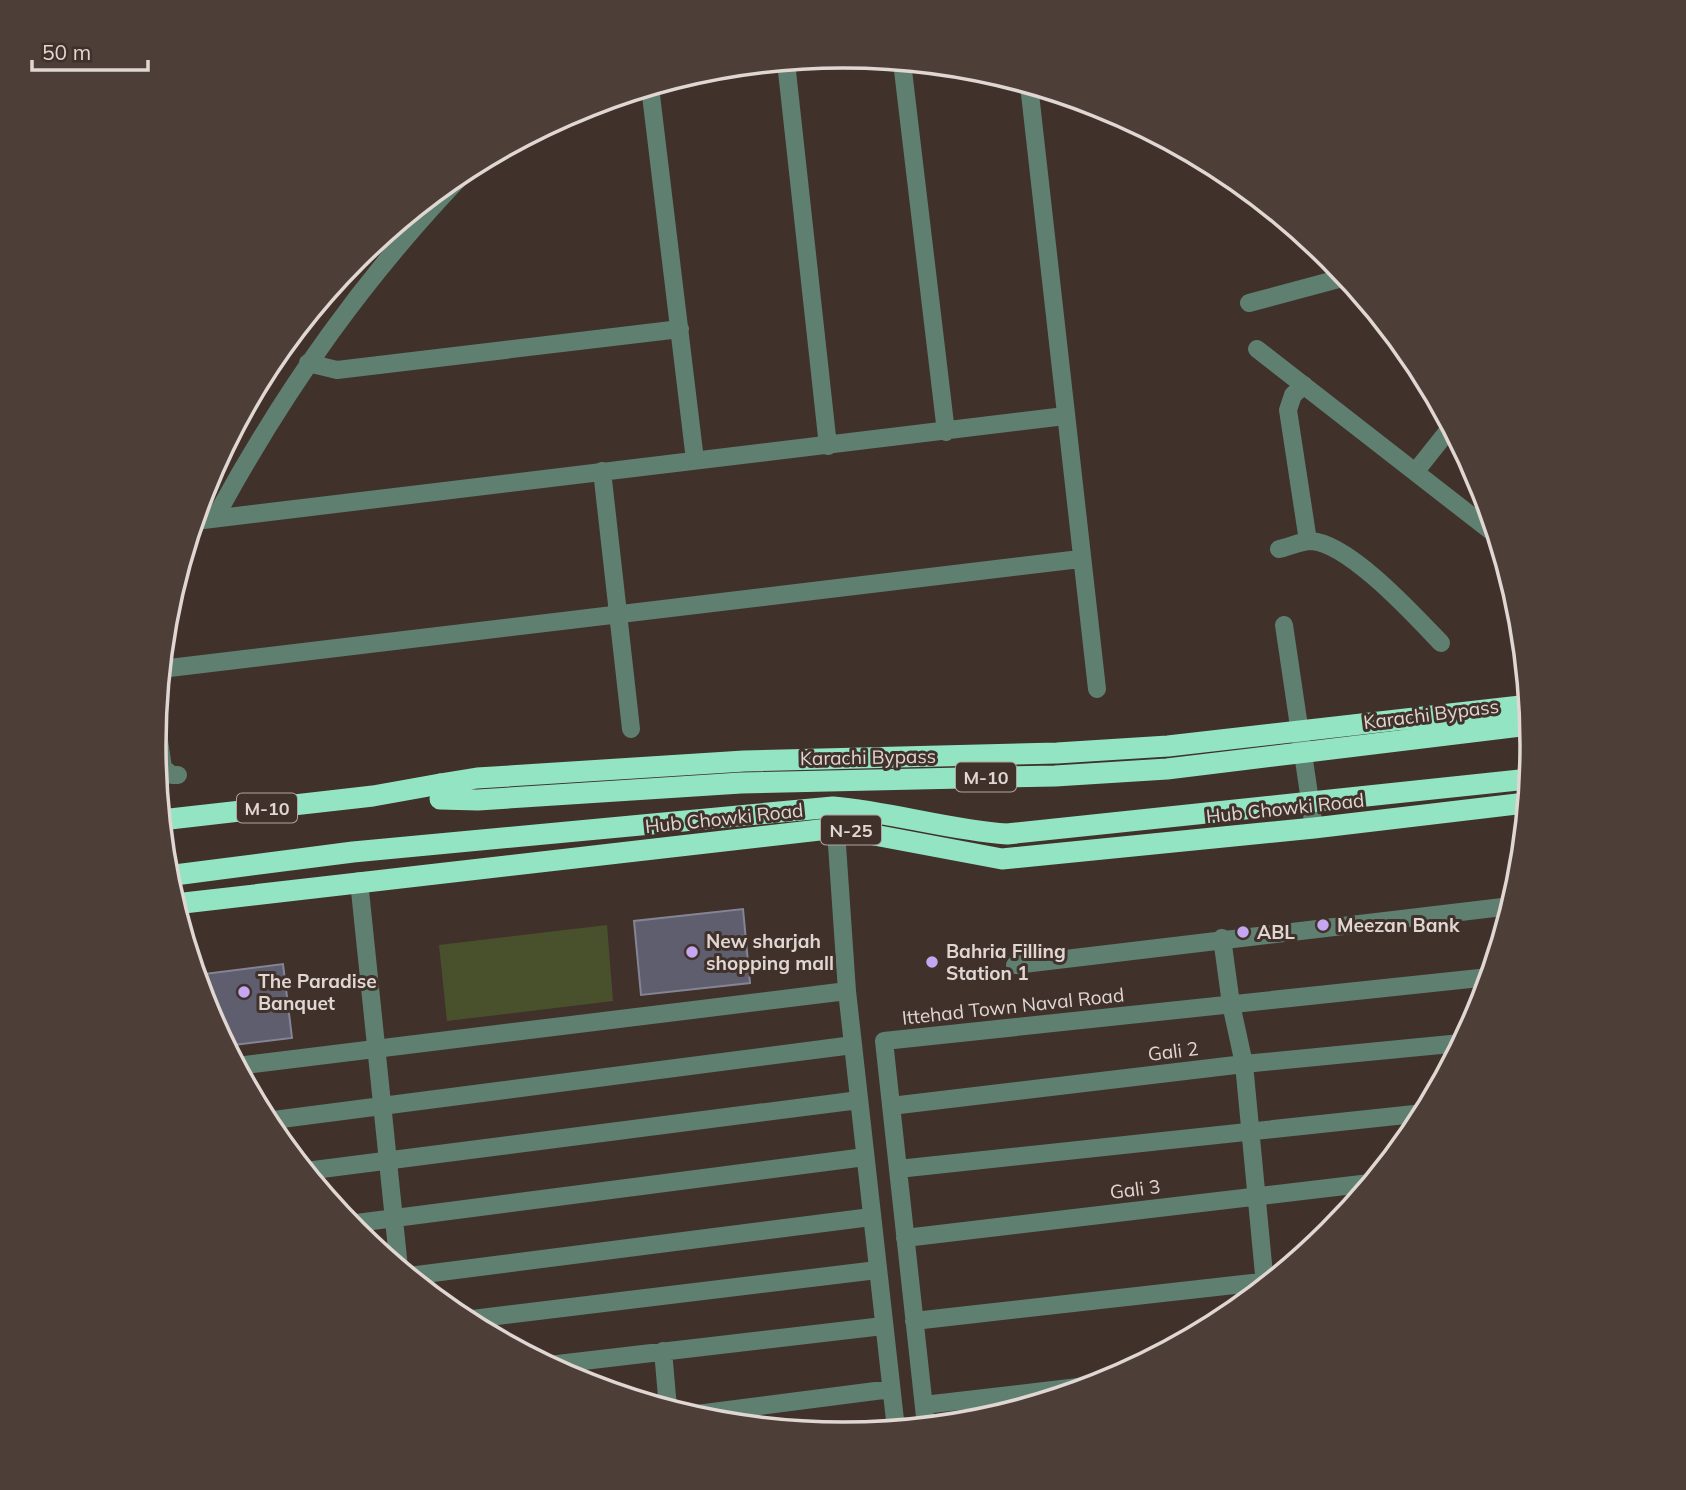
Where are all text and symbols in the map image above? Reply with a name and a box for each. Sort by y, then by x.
scale bar [32,28,147,72]
text: 50 m [42,39,91,65]
street label: Karachi Bypass [1362,694,1500,734]
street label: Karachi Bypass [800,744,936,770]
road number: M-10 [956,762,1016,792]
street label: Hub Chowki Road [1205,788,1365,828]
road number: M-10 [237,794,297,822]
street label: Hub Chowki Road [644,798,804,838]
road number: N-25 [821,816,881,844]
place label: Meezan Bank [1337,913,1460,937]
marker: Meezan Bank [1315,917,1331,933]
place label: ABL [1257,920,1295,944]
marker: ABL [1235,924,1251,940]
place label: New sharjah shopping mall [706,929,834,975]
place label: Bahria Filling Station 1 [946,939,1066,985]
marker: New sharjah shopping mall [684,944,700,960]
marker: Bahria Filling Station 1 [924,954,940,970]
place label: The Paradise Banquet [258,969,377,1015]
street label: Ittehad Town Naval Road [901,982,1125,1030]
marker: The Paradise Banquet [236,984,252,1000]
street label: Gali 2 [1146,1036,1200,1066]
street label: Gali 3 [1108,1174,1162,1204]

